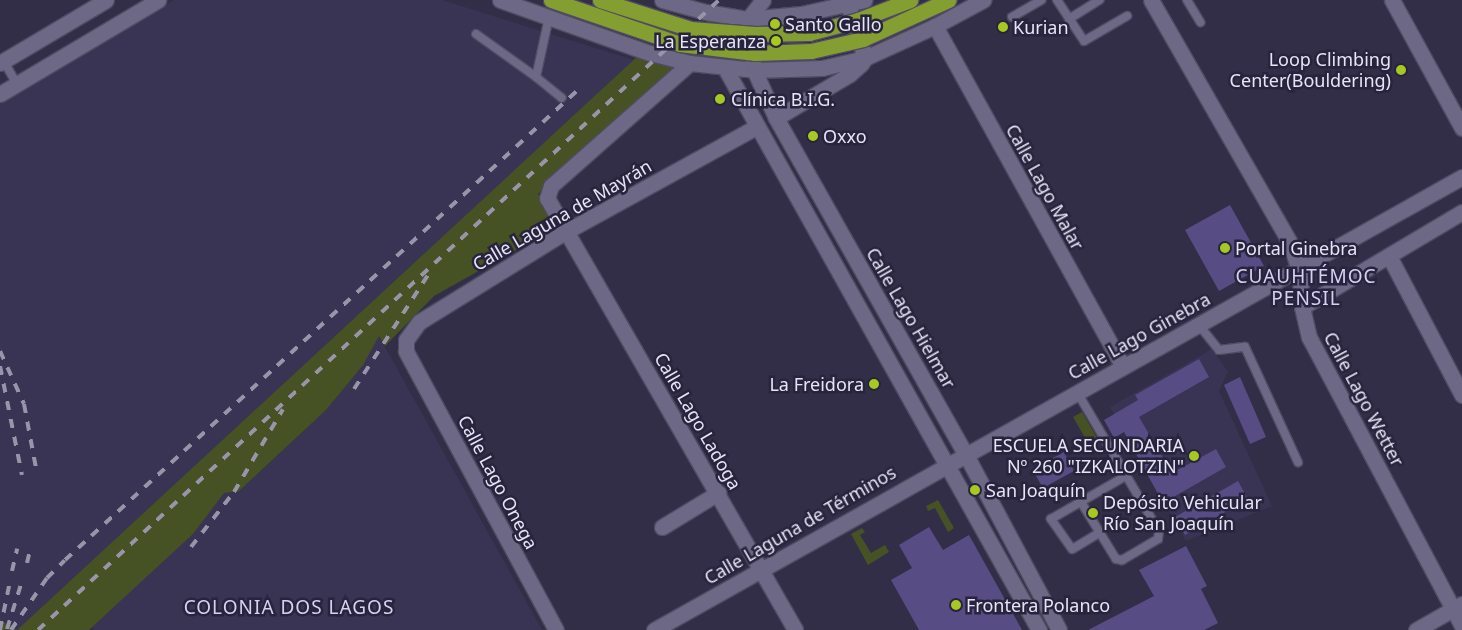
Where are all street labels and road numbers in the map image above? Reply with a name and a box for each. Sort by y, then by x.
street label: Calle Lago Malar [1002,120,1088,254]
street label: Calle Laguna de Mayrán [469,155,655,275]
street label: Calle Lago Hielmar [862,244,960,392]
street label: Calle Lago Ginebra [1064,288,1214,384]
street label: Calle Lago Wetter [1320,328,1408,470]
street label: Calle Lago Ladoga [650,349,746,493]
street label: Calle Lago Onega [454,411,542,553]
street label: Calle Laguna de Términos [700,461,900,589]

